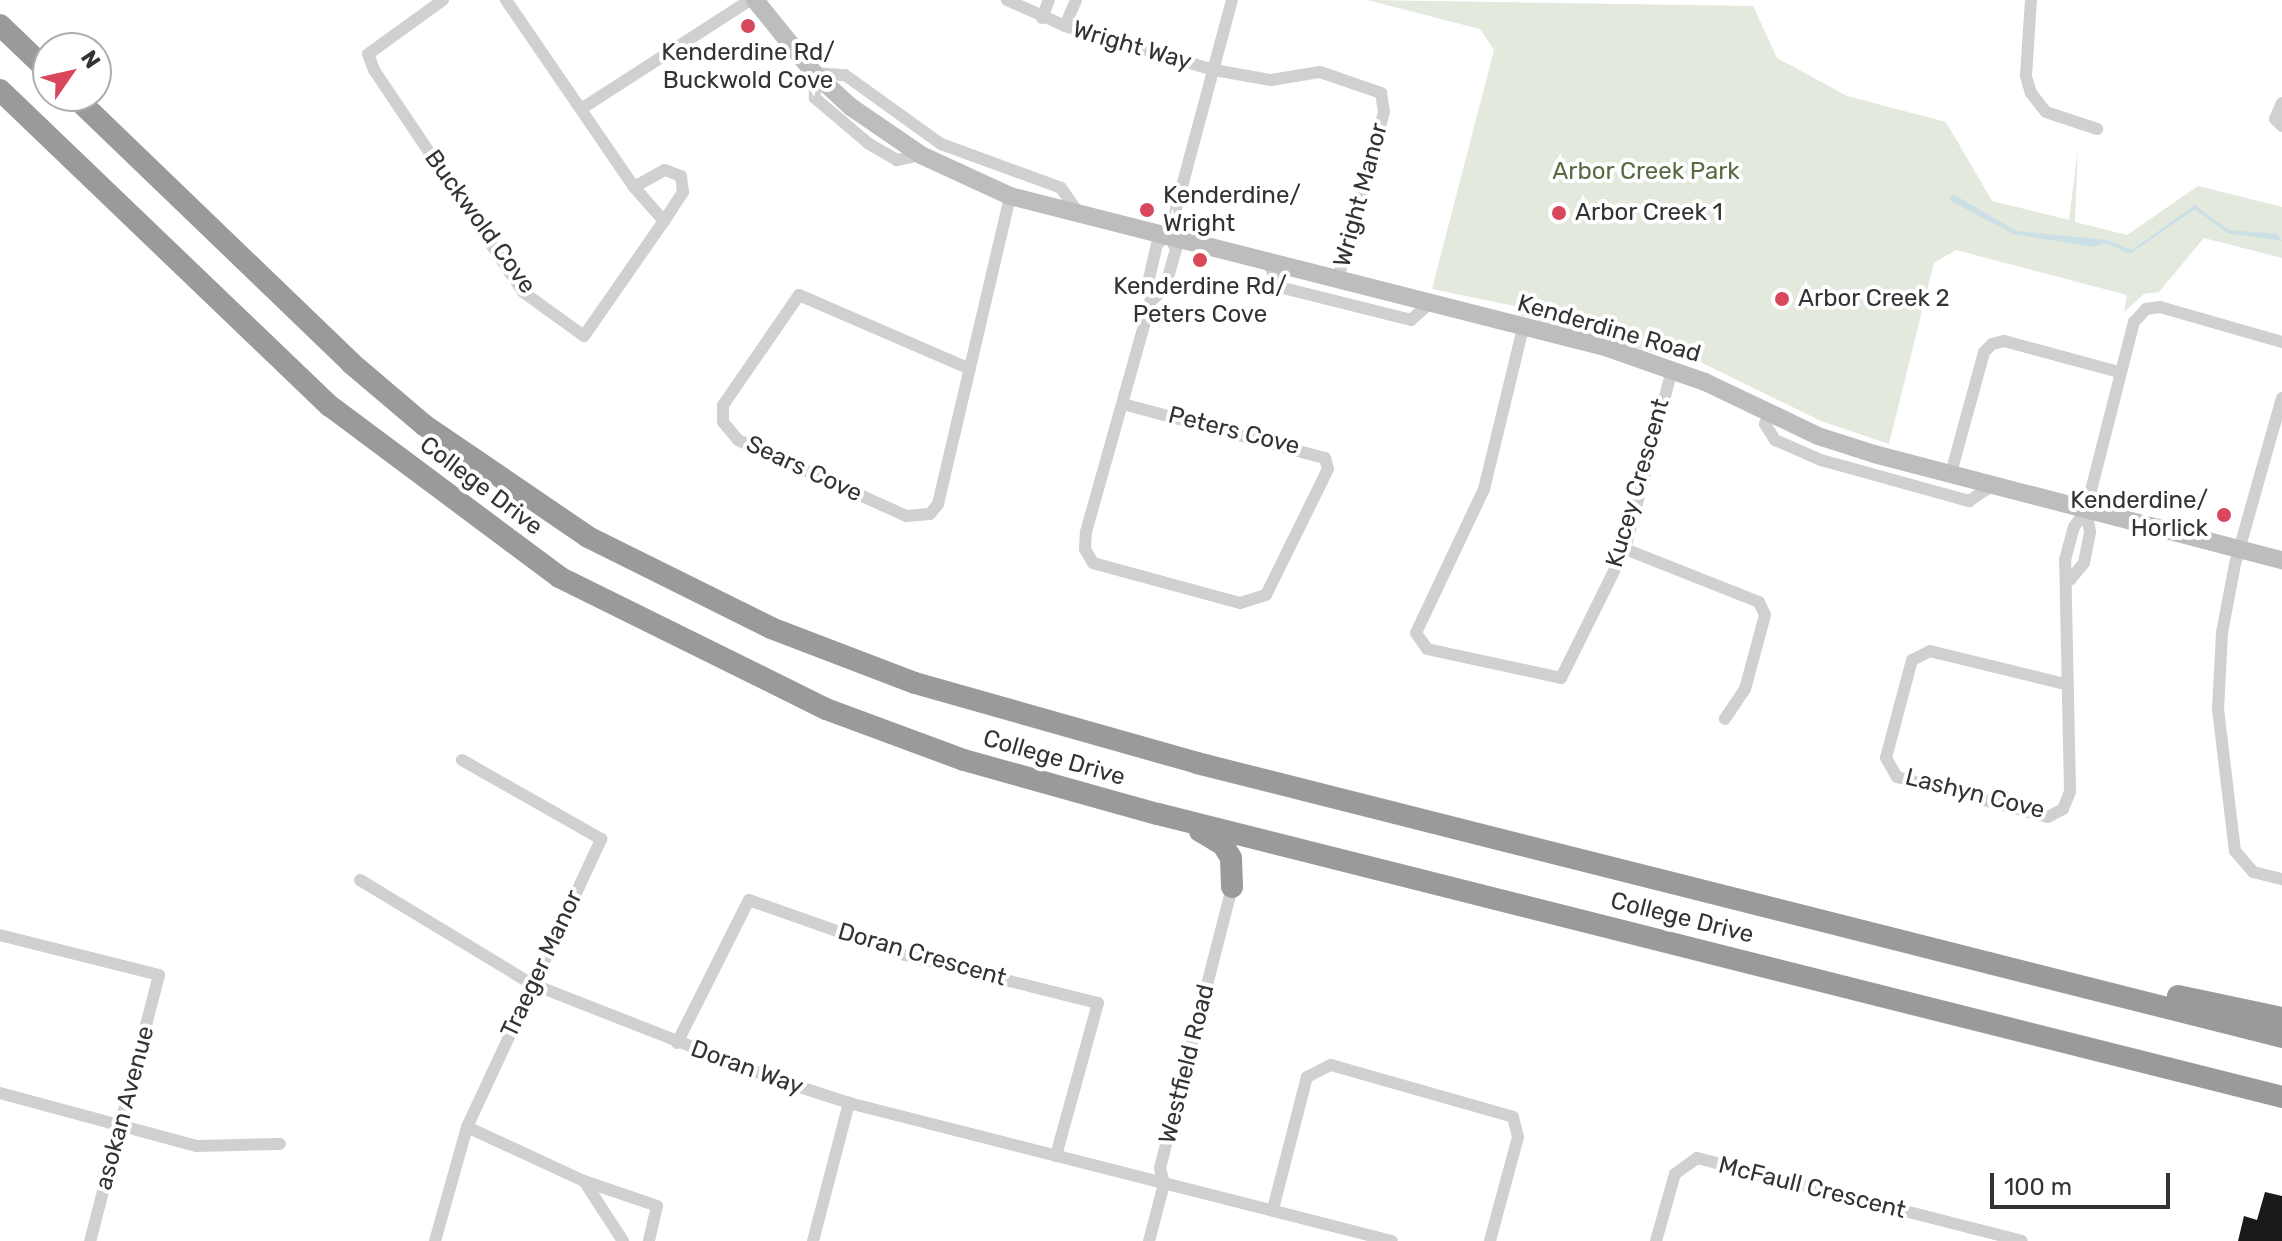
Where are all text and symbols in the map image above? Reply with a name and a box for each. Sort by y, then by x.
street label: Wright Way [1069,15,1195,77]
marker: Kenderdine Rd/ Buckwold Cove [739,17,757,35]
north arrow [32,32,112,112]
place label: Kenderdine Rd/ Buckwold Cove [661,39,835,95]
text: N [75,45,106,74]
street label: Wright Manor [1328,120,1394,270]
street label: Buckwold Cove [418,145,542,299]
park label: Arbor Creek Park [1552,158,1740,186]
place label: Kenderdine/ Wright [1163,182,1301,238]
place label: Arbor Creek 1 [1575,199,1724,227]
marker: Kenderdine/ Wright [1138,201,1156,219]
marker: Arbor Creek 1 [1550,204,1568,222]
marker: Kenderdine Rd/ Peters Cove [1191,251,1209,269]
place label: Kenderdine Rd/ Peters Cove [1113,273,1287,329]
place label: Arbor Creek 2 [1798,285,1950,313]
street label: Kenderdine Road [1514,289,1704,369]
marker: Arbor Creek 2 [1773,290,1791,308]
street label: Kucey Crescent [1600,395,1676,571]
street label: Peters Cove [1165,401,1303,461]
street label: College Drive [414,430,548,542]
street label: Sears Cove [742,430,866,508]
place label: Kenderdine/ Horlick [2070,487,2208,543]
marker: Kenderdine/ Horlick [2215,506,2233,524]
street label: College Drive [980,724,1128,792]
street label: Lashyn Cove [1902,763,2048,825]
street label: Traeger Manor [495,885,589,1043]
street label: College Drive [1608,886,1756,950]
street label: Doran Crescent [834,917,1010,993]
street label: Westfield Road [1153,981,1221,1147]
street label: asokan Avenue [89,1023,161,1193]
street label: Doran Way [687,1034,807,1102]
street label: McFaull Crescent [1715,1151,1909,1225]
scale bar [1994,1157,2174,1207]
text: 100 m [2004,1173,2072,1201]

